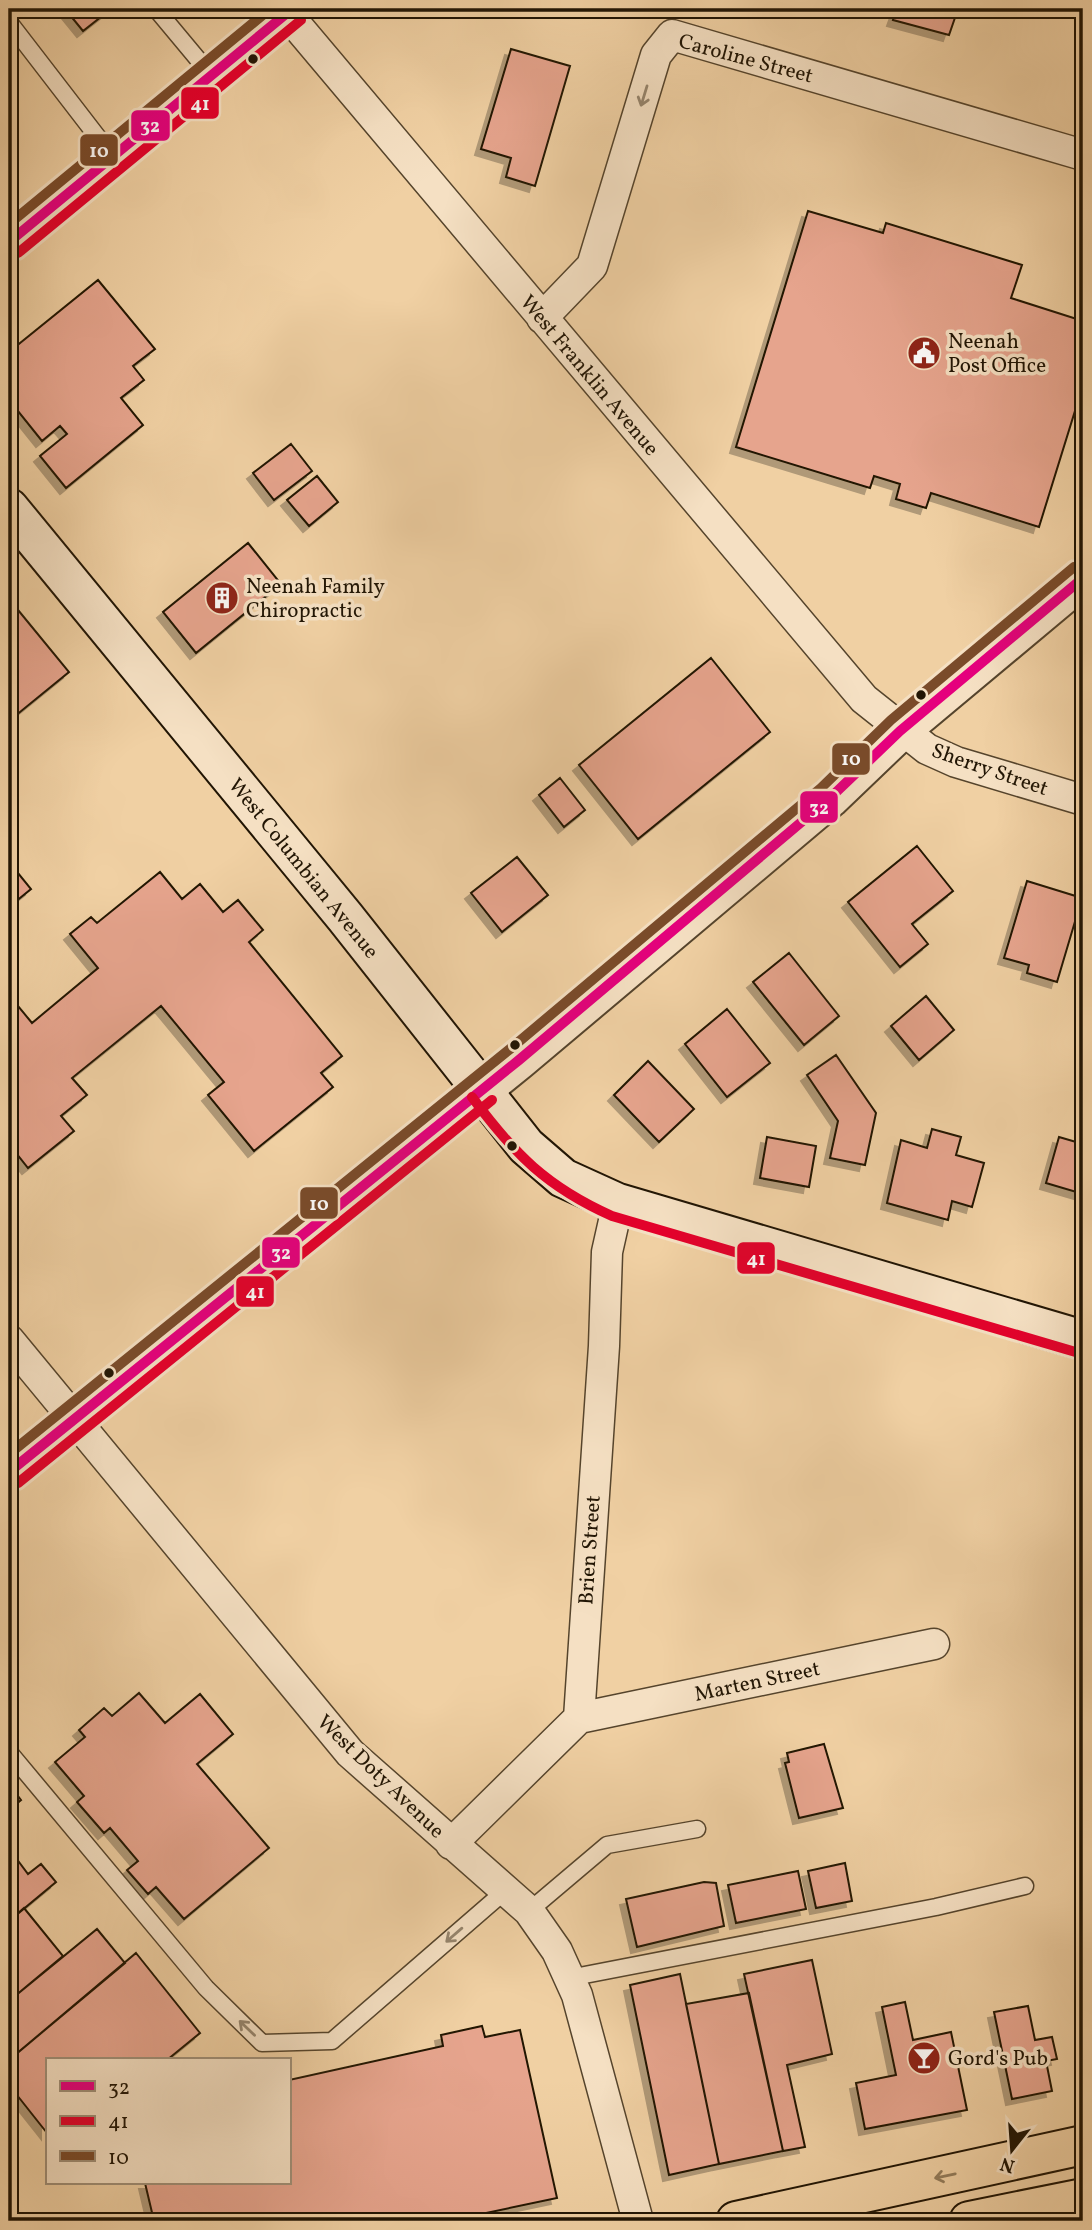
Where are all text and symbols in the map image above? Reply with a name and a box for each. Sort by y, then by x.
street label: Caroline Street [675,28,816,91]
unlabelled marker [246,52,260,66]
one-way arrow [636,84,649,106]
line badge: 41 [180,86,220,120]
text: 41 [190,92,210,118]
line badge: 32 [130,109,171,142]
text: 32 [140,114,160,140]
line badge: 10 [79,133,119,167]
text: 10 [89,139,109,165]
street label: West Franklin Avenue [513,289,665,463]
place label: Neenah Post Office [948,328,1046,381]
public building icon: Neenah Post Office [905,334,943,372]
place label: Neenah Family Chiropractic [246,573,386,626]
building icon: Neenah Family Chiropractic [203,579,241,617]
unlabelled marker [914,688,928,702]
street label: Sherry Street [927,737,1052,804]
line badge: 10 [831,742,871,776]
text: 10 [841,747,861,773]
street label: West Columbian Avenue [221,772,385,966]
line badge: 32 [799,790,839,824]
text: 32 [809,796,829,822]
unlabelled marker [508,1038,522,1052]
unlabelled marker [505,1139,519,1153]
line badge: 10 [299,1186,339,1220]
text: 10 [309,1192,329,1218]
line badge: 32 [261,1236,301,1269]
text: 32 [271,1241,291,1267]
line badge: 41 [736,1241,776,1275]
text: 41 [746,1247,766,1273]
line badge: 41 [235,1275,275,1308]
text: 41 [245,1280,265,1306]
unlabelled marker [102,1366,116,1380]
street label: Brien Street [572,1494,609,1606]
street label: Marten Street [692,1655,823,1710]
street label: West Doty Avenue [310,1709,450,1846]
one-way arrow [445,1927,463,1943]
one-way arrow [239,2020,256,2037]
bar icon: Gord's Pub [905,2039,943,2077]
place label: Gord's Pub [948,2045,1048,2074]
legend [46,2058,290,2184]
text: 32 [108,2074,130,2103]
text: 41 [108,2108,129,2137]
north arrow [976,2114,1046,2184]
text: 10 [108,2144,129,2173]
text: N [997,2150,1018,2179]
one-way arrow [934,2169,957,2183]

